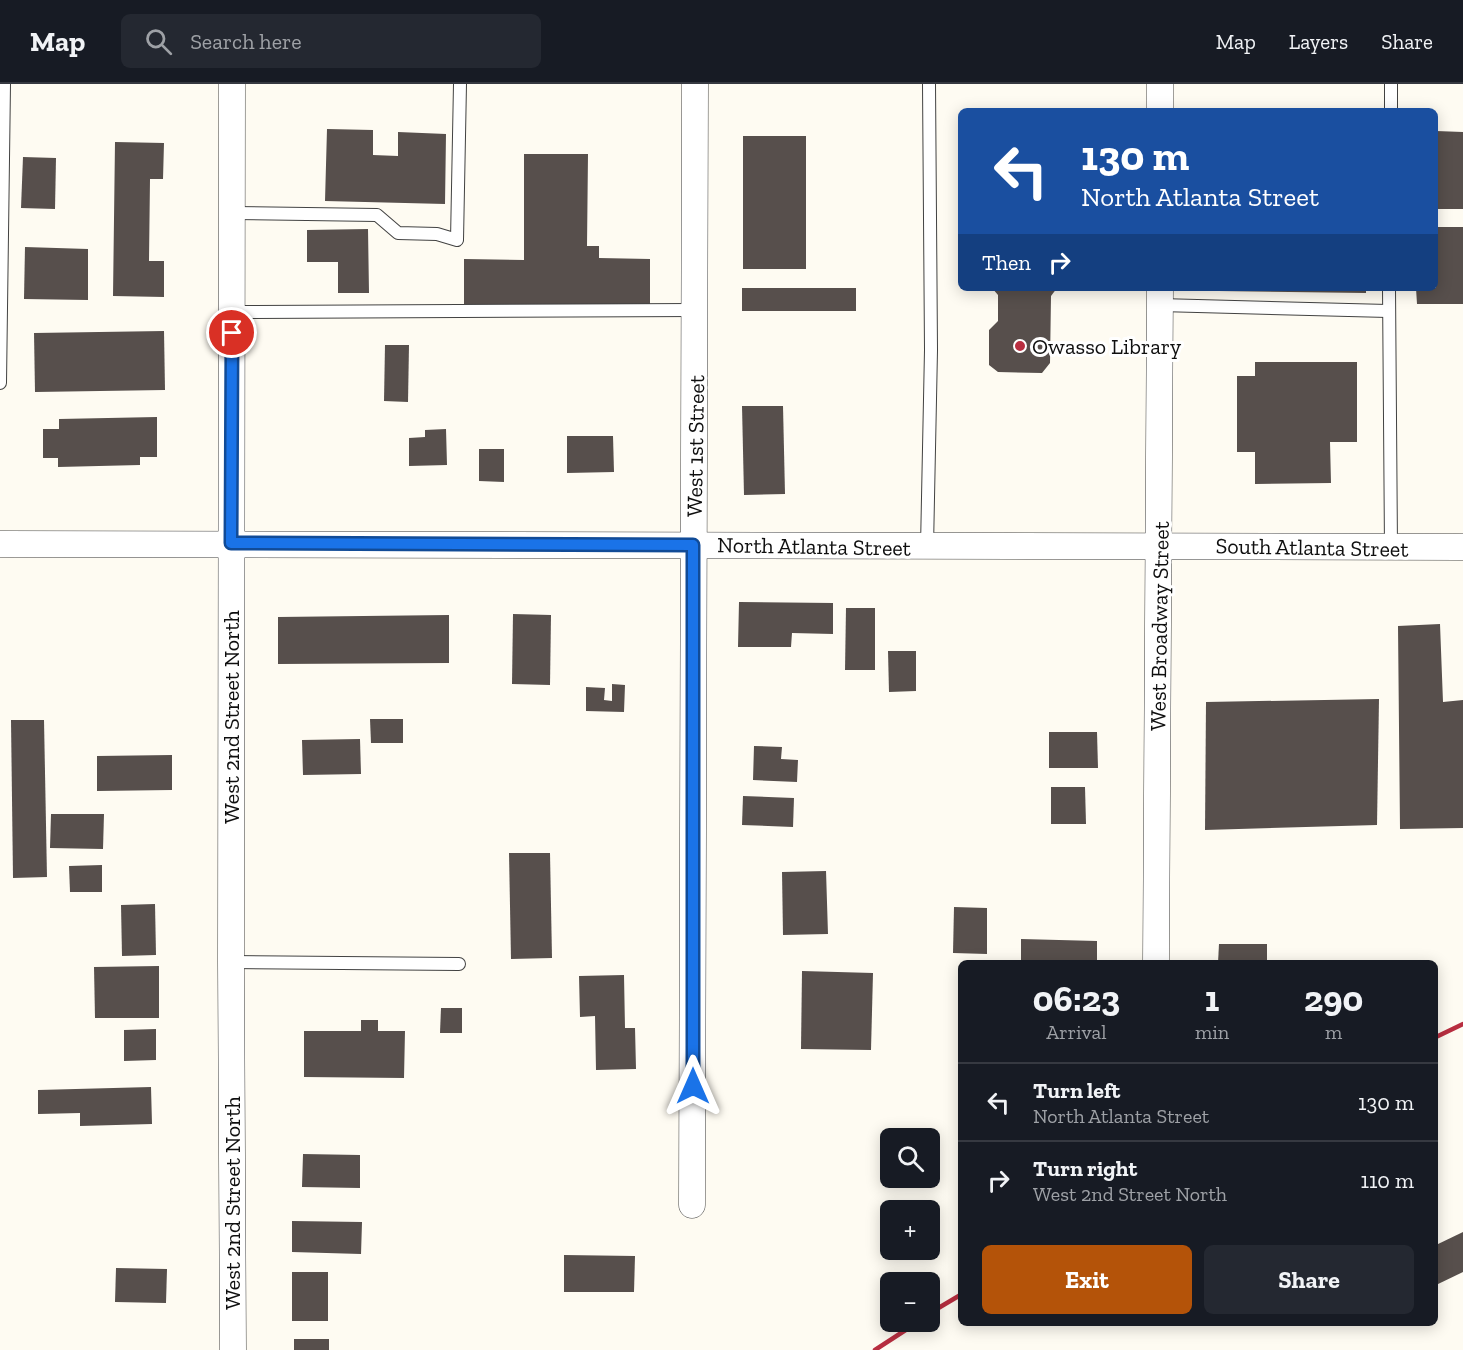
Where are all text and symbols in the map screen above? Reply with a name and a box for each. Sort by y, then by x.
search box [121,14,541,68]
text: Map [30,25,85,58]
icon: search [142,25,175,58]
text: Search here [190,28,302,55]
text: Map [1216,29,1256,54]
text: Layers [1289,29,1348,54]
text: Share [1381,29,1433,54]
text: 130 m [1081,130,1189,181]
icon: left [982,132,1060,210]
text: North Atlanta Street [1081,181,1319,213]
icon: right [1043,246,1076,279]
text: Then [982,249,1031,276]
pin [206,307,257,358]
icon: arrive [215,316,248,349]
place label: Owasso Library [1032,333,1182,360]
marker: Owasso Library [1013,339,1027,353]
street label: West 1st Street [681,374,710,517]
street label: West Broadway Street [1144,520,1175,731]
street label: North Atlanta Street [717,531,912,562]
street label: South Atlanta Street [1215,532,1410,563]
street label: West 2nd Street North [218,610,245,824]
text: 06:23 [1033,977,1120,1020]
text: 1 [1205,977,1219,1020]
text: 290 [1304,977,1363,1020]
text: Arrival [1046,1020,1107,1044]
text: min [1195,1020,1229,1044]
text: m [1325,1020,1342,1044]
position arrow [661,1054,725,1118]
text: Turn left [1033,1077,1120,1104]
icon: left [982,1086,1015,1119]
text: 130 m [1358,1089,1414,1116]
street label: West 2nd Street North [219,1096,246,1310]
text: North Atlanta Street [1033,1104,1209,1128]
map controls [880,1128,940,1332]
button: search [880,1128,940,1188]
text: Turn right [1033,1155,1137,1182]
icon: right [982,1164,1015,1197]
text: 110 m [1360,1167,1414,1194]
text: West 2nd Street North [1033,1182,1227,1206]
button: + [880,1200,940,1260]
button: Exit [982,1245,1192,1314]
button: Share [1204,1245,1414,1314]
button: − [880,1272,940,1332]

